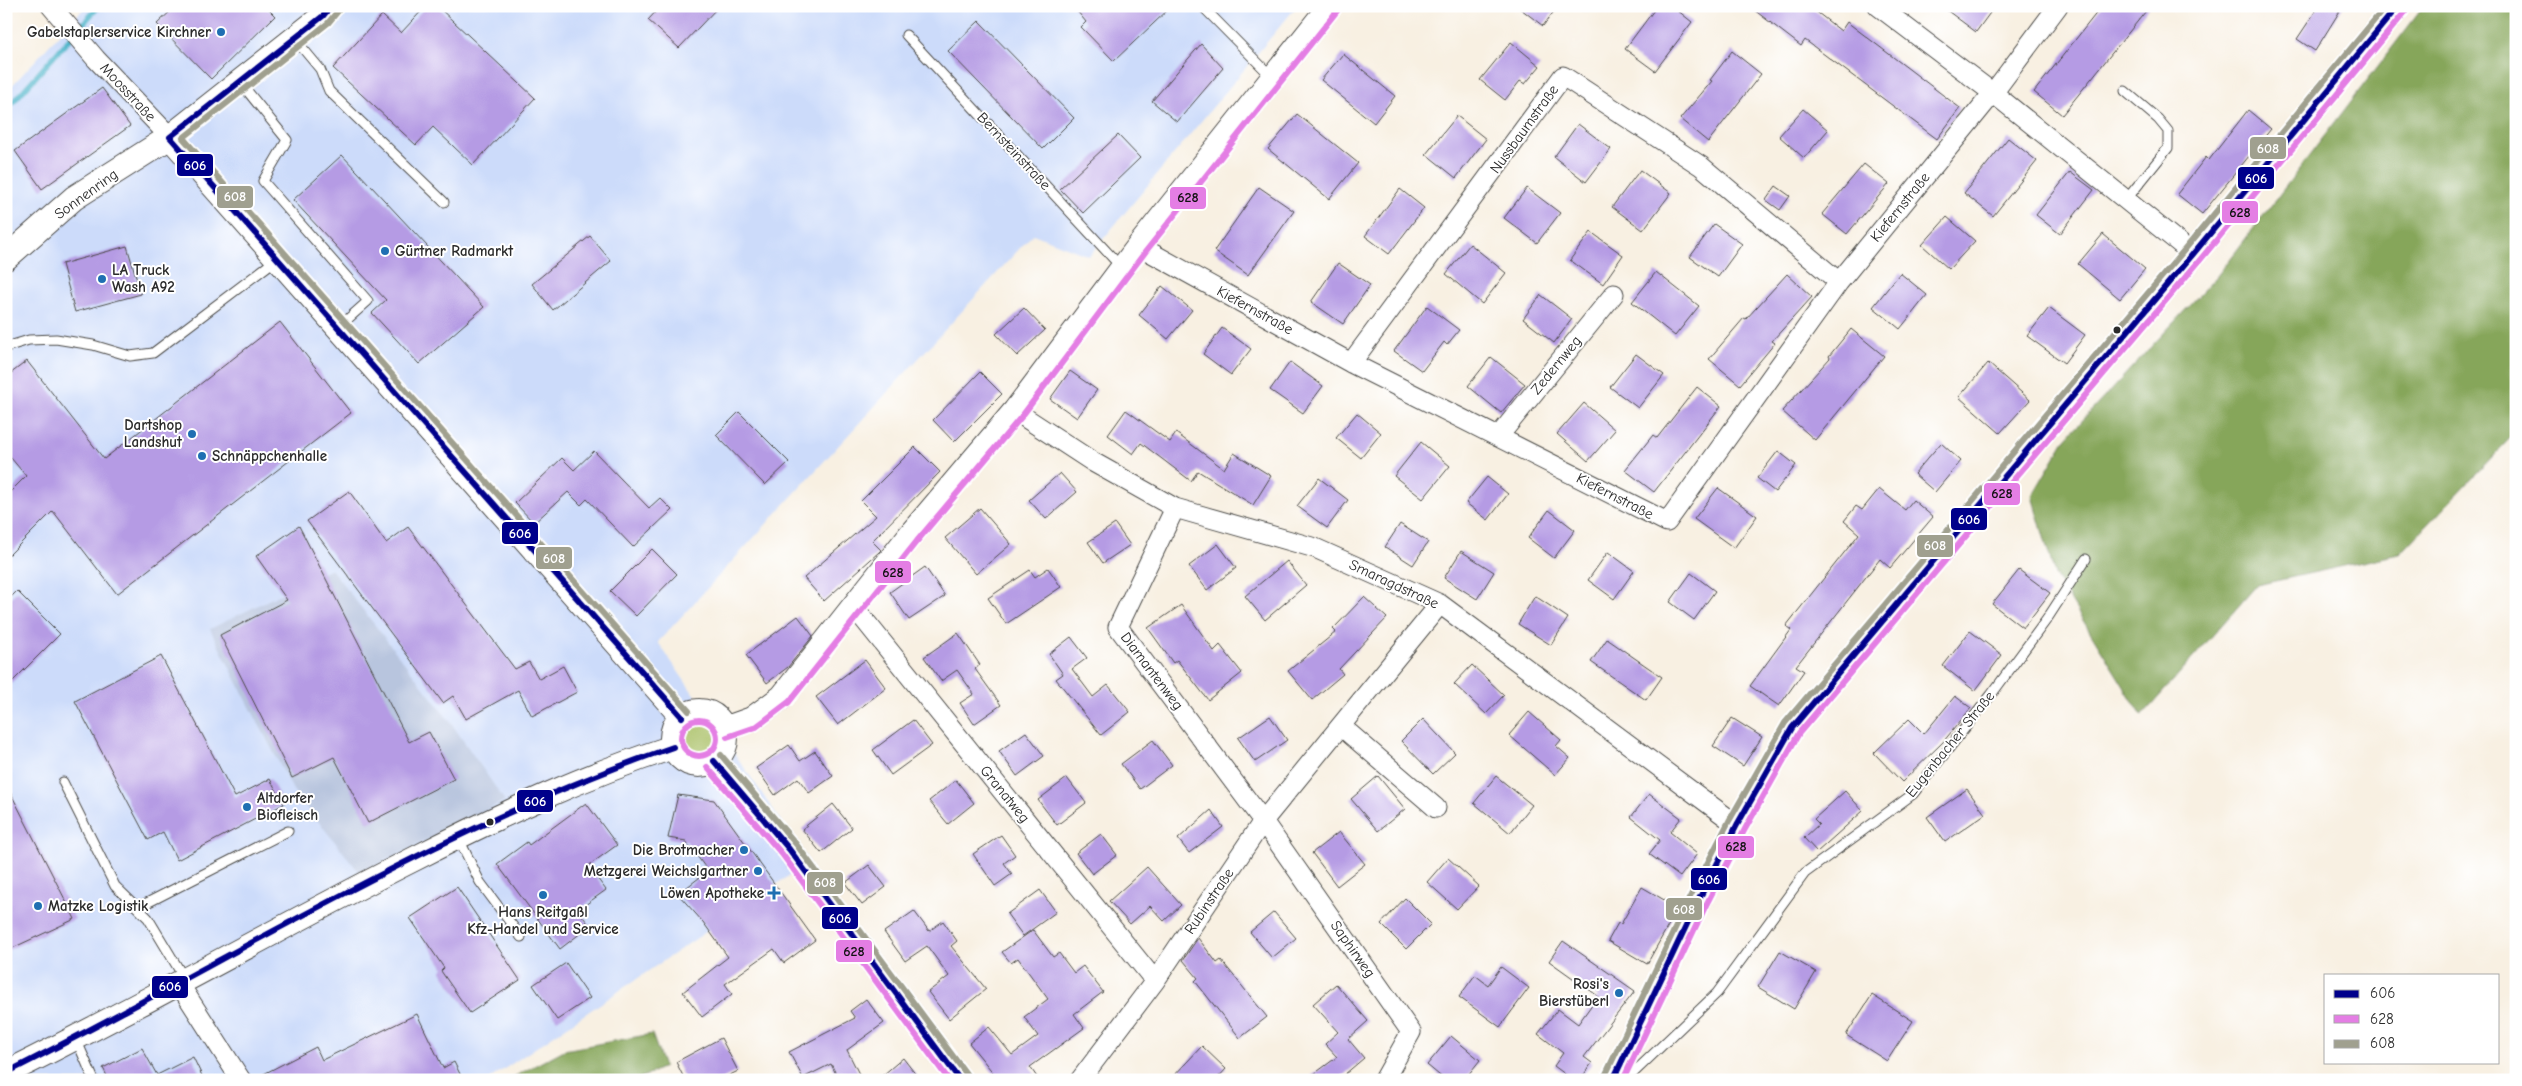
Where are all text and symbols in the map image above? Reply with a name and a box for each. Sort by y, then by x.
place label: Gabelstaplerservice Kirchner [27,23,211,41]
marker: Gabelstaplerservice Kirchner [215,26,227,38]
street label: Moosstraße [96,59,160,126]
street label: Nussbaumstraße [1486,81,1562,177]
street label: Bernsteinstraße [973,108,1055,194]
line badge: 608 [2249,136,2287,160]
text: 608 [2257,140,2279,157]
line badge: 606 [176,153,214,177]
text: 606 [184,157,206,174]
street label: Sonnenring [51,165,121,223]
line badge: 606 [2237,166,2275,190]
street label: Kiefernstraße [1866,168,1934,245]
text: 606 [2245,170,2267,187]
line badge: 608 [216,185,254,209]
line badge: 628 [1169,186,1207,210]
text: 608 [224,188,246,205]
text: 628 [1177,189,1199,206]
line badge: 628 [2221,200,2259,224]
text: 628 [2229,204,2251,221]
place label: Gürtner Radmarkt [395,242,514,260]
marker: Gürtner Radmarkt [379,245,391,257]
place label: LA Truck Wash A92 [112,261,175,296]
marker: LA Truck Wash A92 [96,273,108,285]
street label: Kiefernstraße [1214,282,1297,339]
unlabelled marker [2112,325,2122,335]
street label: Zedernweg [1527,332,1585,398]
place label: Dartshop Landshut [124,416,183,451]
marker: Dartshop Landshut [186,428,198,440]
place label: Schnäppchenhalle [212,447,327,465]
marker: Schnäppchenhalle [196,450,208,462]
street label: Kiefernstraße [1573,469,1657,523]
line badge: 628 [1983,482,2021,506]
text: 628 [1991,485,2013,502]
line badge: 606 [1950,507,1988,531]
text: 606 [1958,511,1980,528]
line badge: 606 [501,521,539,545]
text: 606 [509,525,531,542]
line badge: 608 [1916,534,1954,558]
text: 608 [1924,537,1946,554]
line badge: 608 [535,546,573,570]
text: 608 [543,550,565,567]
street label: Smaragdstraße [1346,555,1442,613]
line badge: 628 [874,560,912,584]
text: 628 [882,564,904,581]
street label: Diamantenweg [1117,629,1187,713]
street label: Eugenbacher Straße [1902,687,1999,801]
street label: Granatweg [976,762,1034,826]
place label: Altdorfer Biofleisch [257,789,318,824]
line badge: 606 [516,789,554,813]
text: 606 [524,793,546,810]
marker: Altdorfer Biofleisch [241,801,253,813]
unlabelled marker [485,817,495,827]
line badge: 628 [1717,835,1755,859]
text: 628 [1725,838,1747,855]
place label: Die Brotmacher [633,841,734,859]
marker: Die Brotmacher [738,844,750,856]
place label: Metzgerei Weichslgartner [584,862,748,880]
street label: Rubinstraße [1180,864,1238,937]
marker: Metzgerei Weichslgartner [752,865,764,877]
line badge: 606 [1690,867,1728,891]
line badge: 608 [806,871,844,895]
text: 606 [1698,871,1720,888]
text: 608 [814,874,836,891]
place label: Löwen Apotheke [660,884,764,902]
marker: Löwen Apotheke [768,887,780,899]
marker: Hans Reitgaßl Kfz-Handel und Service [537,889,549,901]
place label: Matzke Logistik [48,897,149,915]
line badge: 608 [1665,897,1703,921]
marker: Matzke Logistik [32,900,44,912]
text: 608 [1673,901,1695,918]
place label: Hans Reitgaßl Kfz-Handel und Service [467,903,619,938]
line badge: 606 [821,906,859,930]
text: 606 [829,910,851,927]
street label: Saphirweg [1327,917,1379,981]
line badge: 628 [835,939,873,963]
text: 628 [843,943,865,960]
legend [2324,974,2500,1064]
line badge: 606 [151,975,189,999]
place label: Rosi's Bierstüberl [1539,975,1609,1010]
text: 606 [159,978,181,995]
text: 606 [2370,984,2395,1002]
marker: Rosi's Bierstüberl [1613,987,1625,999]
text: 628 [2370,1010,2394,1028]
text: 608 [2370,1034,2395,1052]

